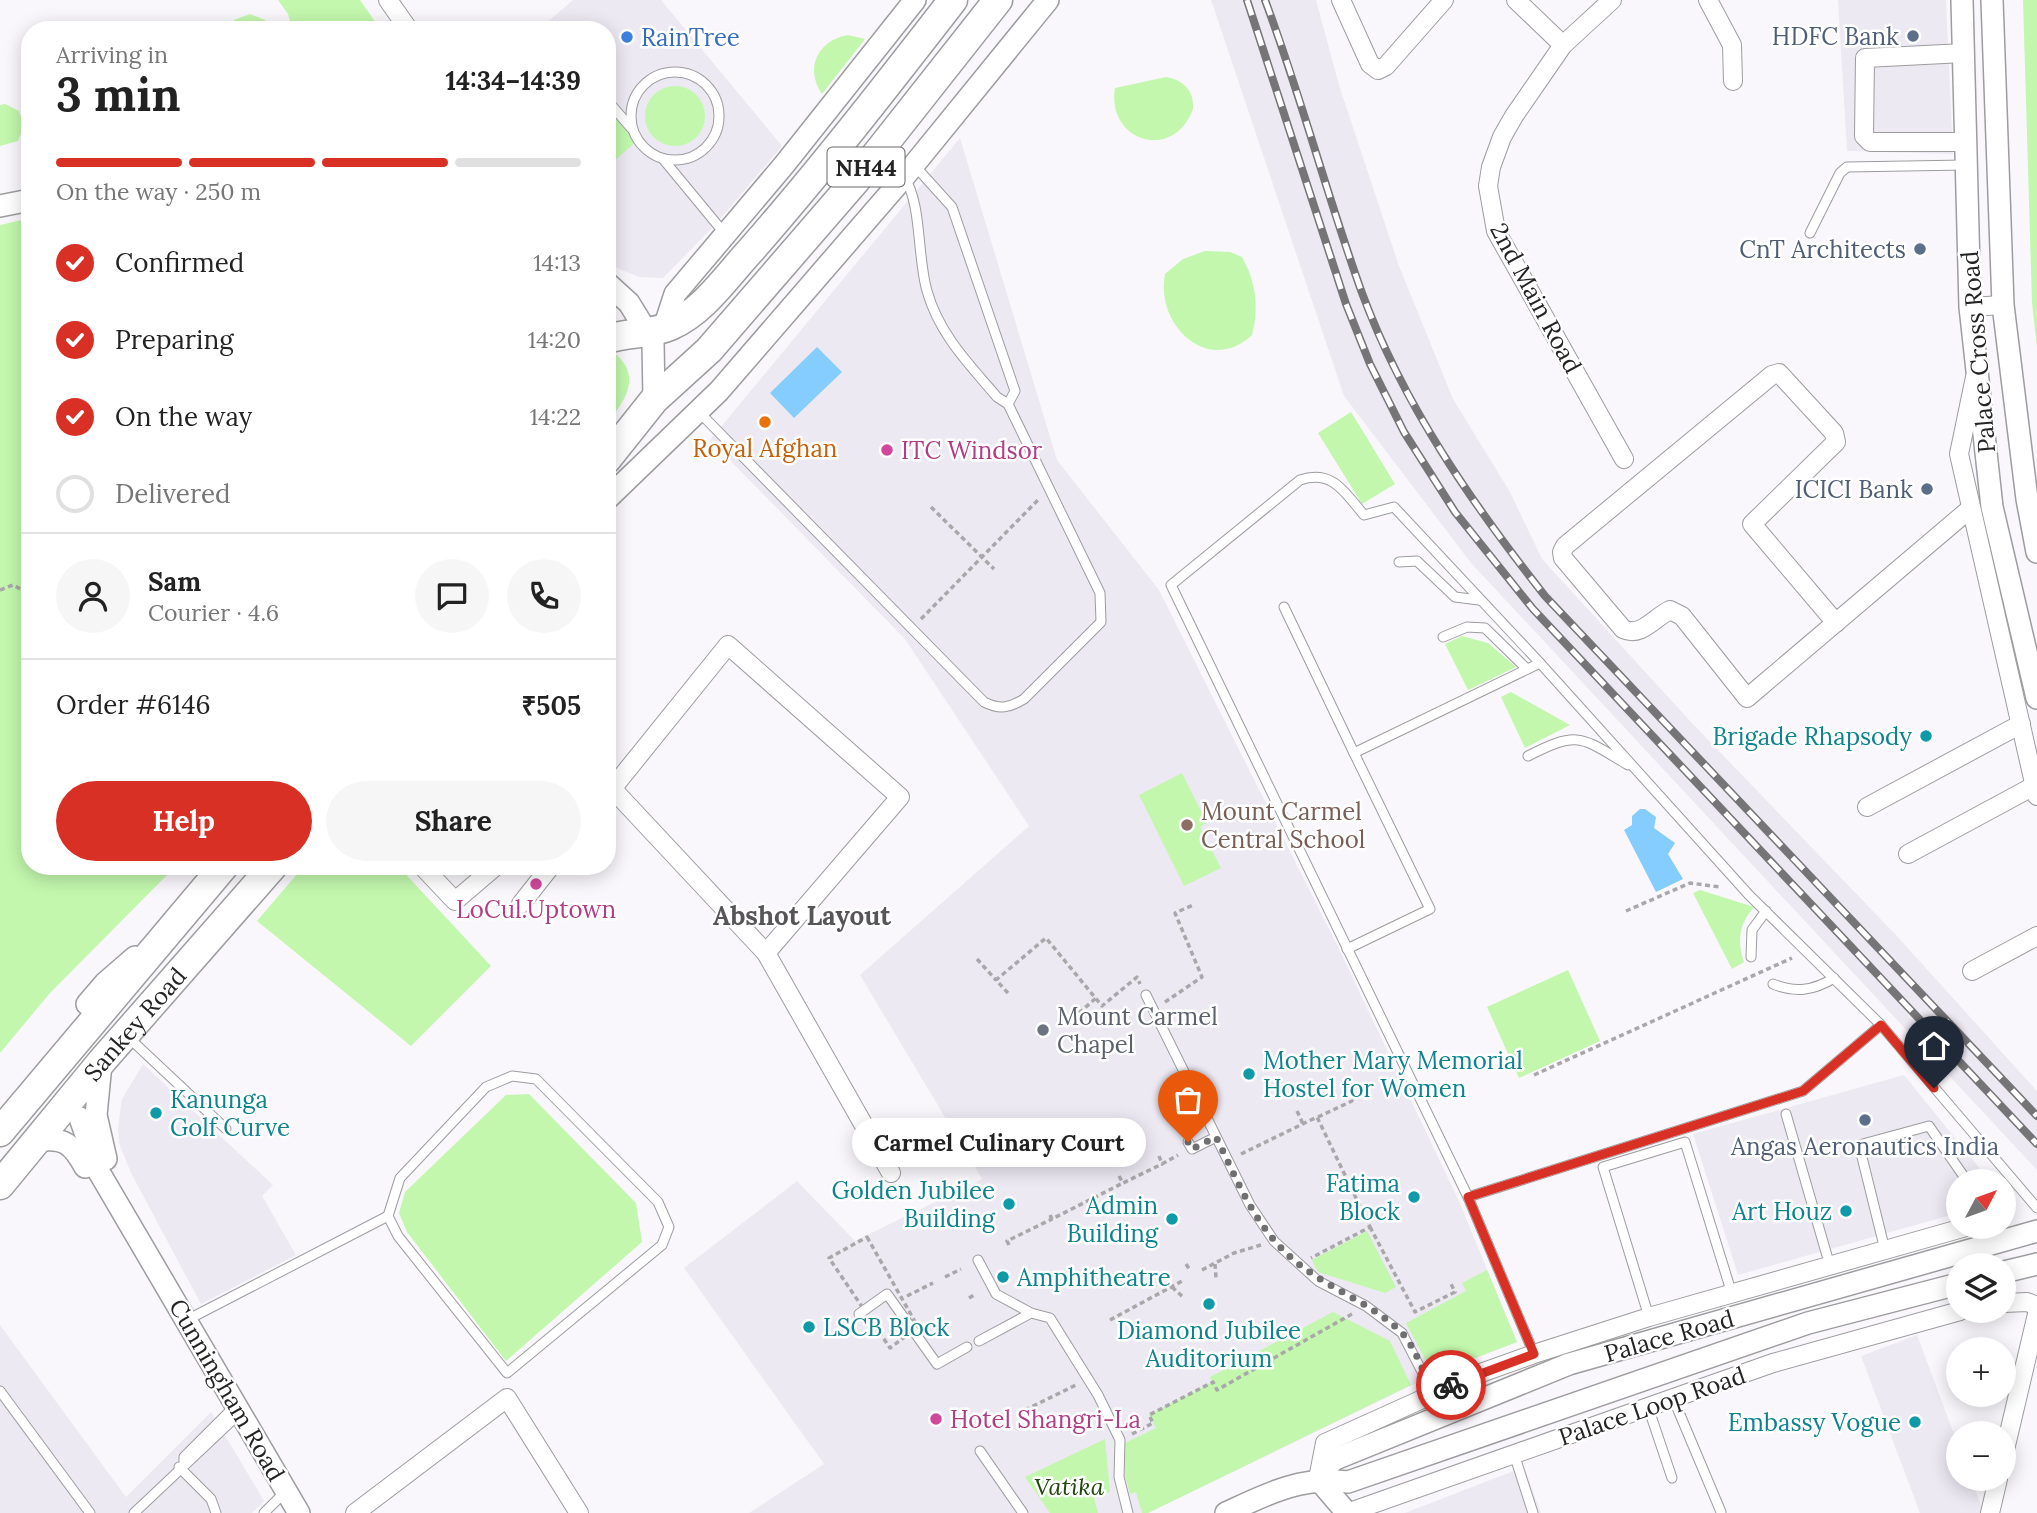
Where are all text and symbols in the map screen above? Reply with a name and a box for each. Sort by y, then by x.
place label: HDFC Bank [1772,21,1899,52]
place label: RainTree [641,22,740,53]
marker: HDFC Bank [1905,28,1921,44]
marker: RainTree [619,29,635,45]
text: Arriving in [56,40,168,69]
text: 14:34–14:39 [445,64,581,97]
text: 3 min [56,65,181,124]
road number: NH44 [828,148,904,186]
text: On the way · 250 m [56,177,261,206]
street label: 2nd Main Road [1483,218,1589,378]
place label: CnT Architects [1739,234,1906,265]
marker: CnT Architects [1912,241,1928,257]
icon: check [56,244,94,282]
text: Confirmed [115,246,244,279]
text: 14:13 [533,248,581,277]
street label: Palace Cross Road [1954,250,2002,454]
icon: check [56,321,94,359]
text: Preparing [115,323,234,356]
text: 14:20 [528,325,581,354]
icon: check [56,398,94,436]
text: On the way [115,400,252,433]
text: 14:22 [530,402,581,431]
marker: Royal Afghan [757,414,773,430]
place label: Royal Afghan [693,433,837,464]
place label: ITC Windsor [901,435,1043,466]
marker: ITC Windsor [879,442,895,458]
place label: ICICI Bank [1795,474,1913,505]
text: Delivered [115,477,231,510]
marker: ICICI Bank [1919,481,1935,497]
button: person [56,559,130,633]
button: chat [415,559,489,633]
button: phone [507,559,581,633]
text: Sam [148,565,201,598]
text: Courier · 4.6 [148,598,279,627]
text: Order #6146 [56,688,211,721]
text: ₹505 [522,689,581,722]
place label: Brigade Rhapsody [1713,721,1912,752]
marker: Brigade Rhapsody [1918,728,1934,744]
button: Help [56,781,312,861]
button: Share [326,781,581,861]
place label: Mount Carmel Central School [1201,796,1365,855]
marker: Mount Carmel Central School [1179,817,1195,833]
marker: LoCul.Uptown [528,876,544,892]
place label: LoCul.Uptown [456,894,616,925]
district label: Abshot Layout [713,899,892,932]
street label: Sankey Road [77,961,193,1087]
place label: Mount Carmel Chapel [1057,1001,1218,1060]
pin [1904,1016,1964,1088]
marker: Mount Carmel Chapel [1035,1022,1051,1038]
icon: home [1915,1027,1953,1065]
place label: Mother Mary Memorial Hostel for Women [1263,1045,1523,1104]
marker: Mother Mary Memorial Hostel for Women [1241,1066,1257,1082]
pin [1158,1070,1218,1142]
icon: bag [1169,1081,1207,1119]
place label: Kanunga Golf Curve [170,1084,290,1143]
marker: Kanunga Golf Curve [148,1105,164,1121]
marker: Angas Aeronautics India [1857,1112,1873,1128]
callout: Carmel Culinary Court [852,1118,1146,1166]
text: Carmel Culinary Court [874,1128,1124,1157]
place label: Angas Aeronautics India [1730,1131,1999,1162]
place label: Fatima Block [1326,1168,1400,1227]
north arrow [1946,1169,2016,1239]
map controls [1946,1169,2016,1491]
place label: Golden Jubilee Building [832,1175,996,1234]
marker: Fatima Block [1406,1189,1422,1205]
place label: Admin Building [1067,1190,1159,1249]
marker: Golden Jubilee Building [1001,1196,1017,1212]
place label: Art Houz [1731,1196,1832,1227]
marker: Art Houz [1838,1203,1854,1219]
marker: Admin Building [1164,1211,1180,1227]
button: layers [1946,1253,2016,1323]
place label: Amphitheatre [1016,1262,1171,1293]
marker: Amphitheatre [995,1269,1011,1285]
street label: Cunningham Road [162,1293,292,1487]
marker: Diamond Jubilee Auditorium [1201,1296,1217,1312]
street label: Palace Road [1601,1303,1737,1369]
place label: LSCB Block [823,1312,950,1343]
place label: Diamond Jubilee Auditorium [1117,1315,1301,1374]
marker: LSCB Block [801,1319,817,1335]
button: + [1946,1337,2016,1407]
courier [1416,1350,1486,1420]
street label: Palace Loop Road [1554,1359,1750,1453]
icon: bike [1432,1366,1470,1404]
place label: Hotel Shangri-La [950,1404,1141,1435]
place label: Embassy Vogue [1728,1407,1901,1438]
marker: Hotel Shangri-La [928,1411,944,1427]
marker: Embassy Vogue [1907,1414,1923,1430]
button: − [1946,1421,2016,1491]
park label: Vatika [1034,1471,1105,1502]

